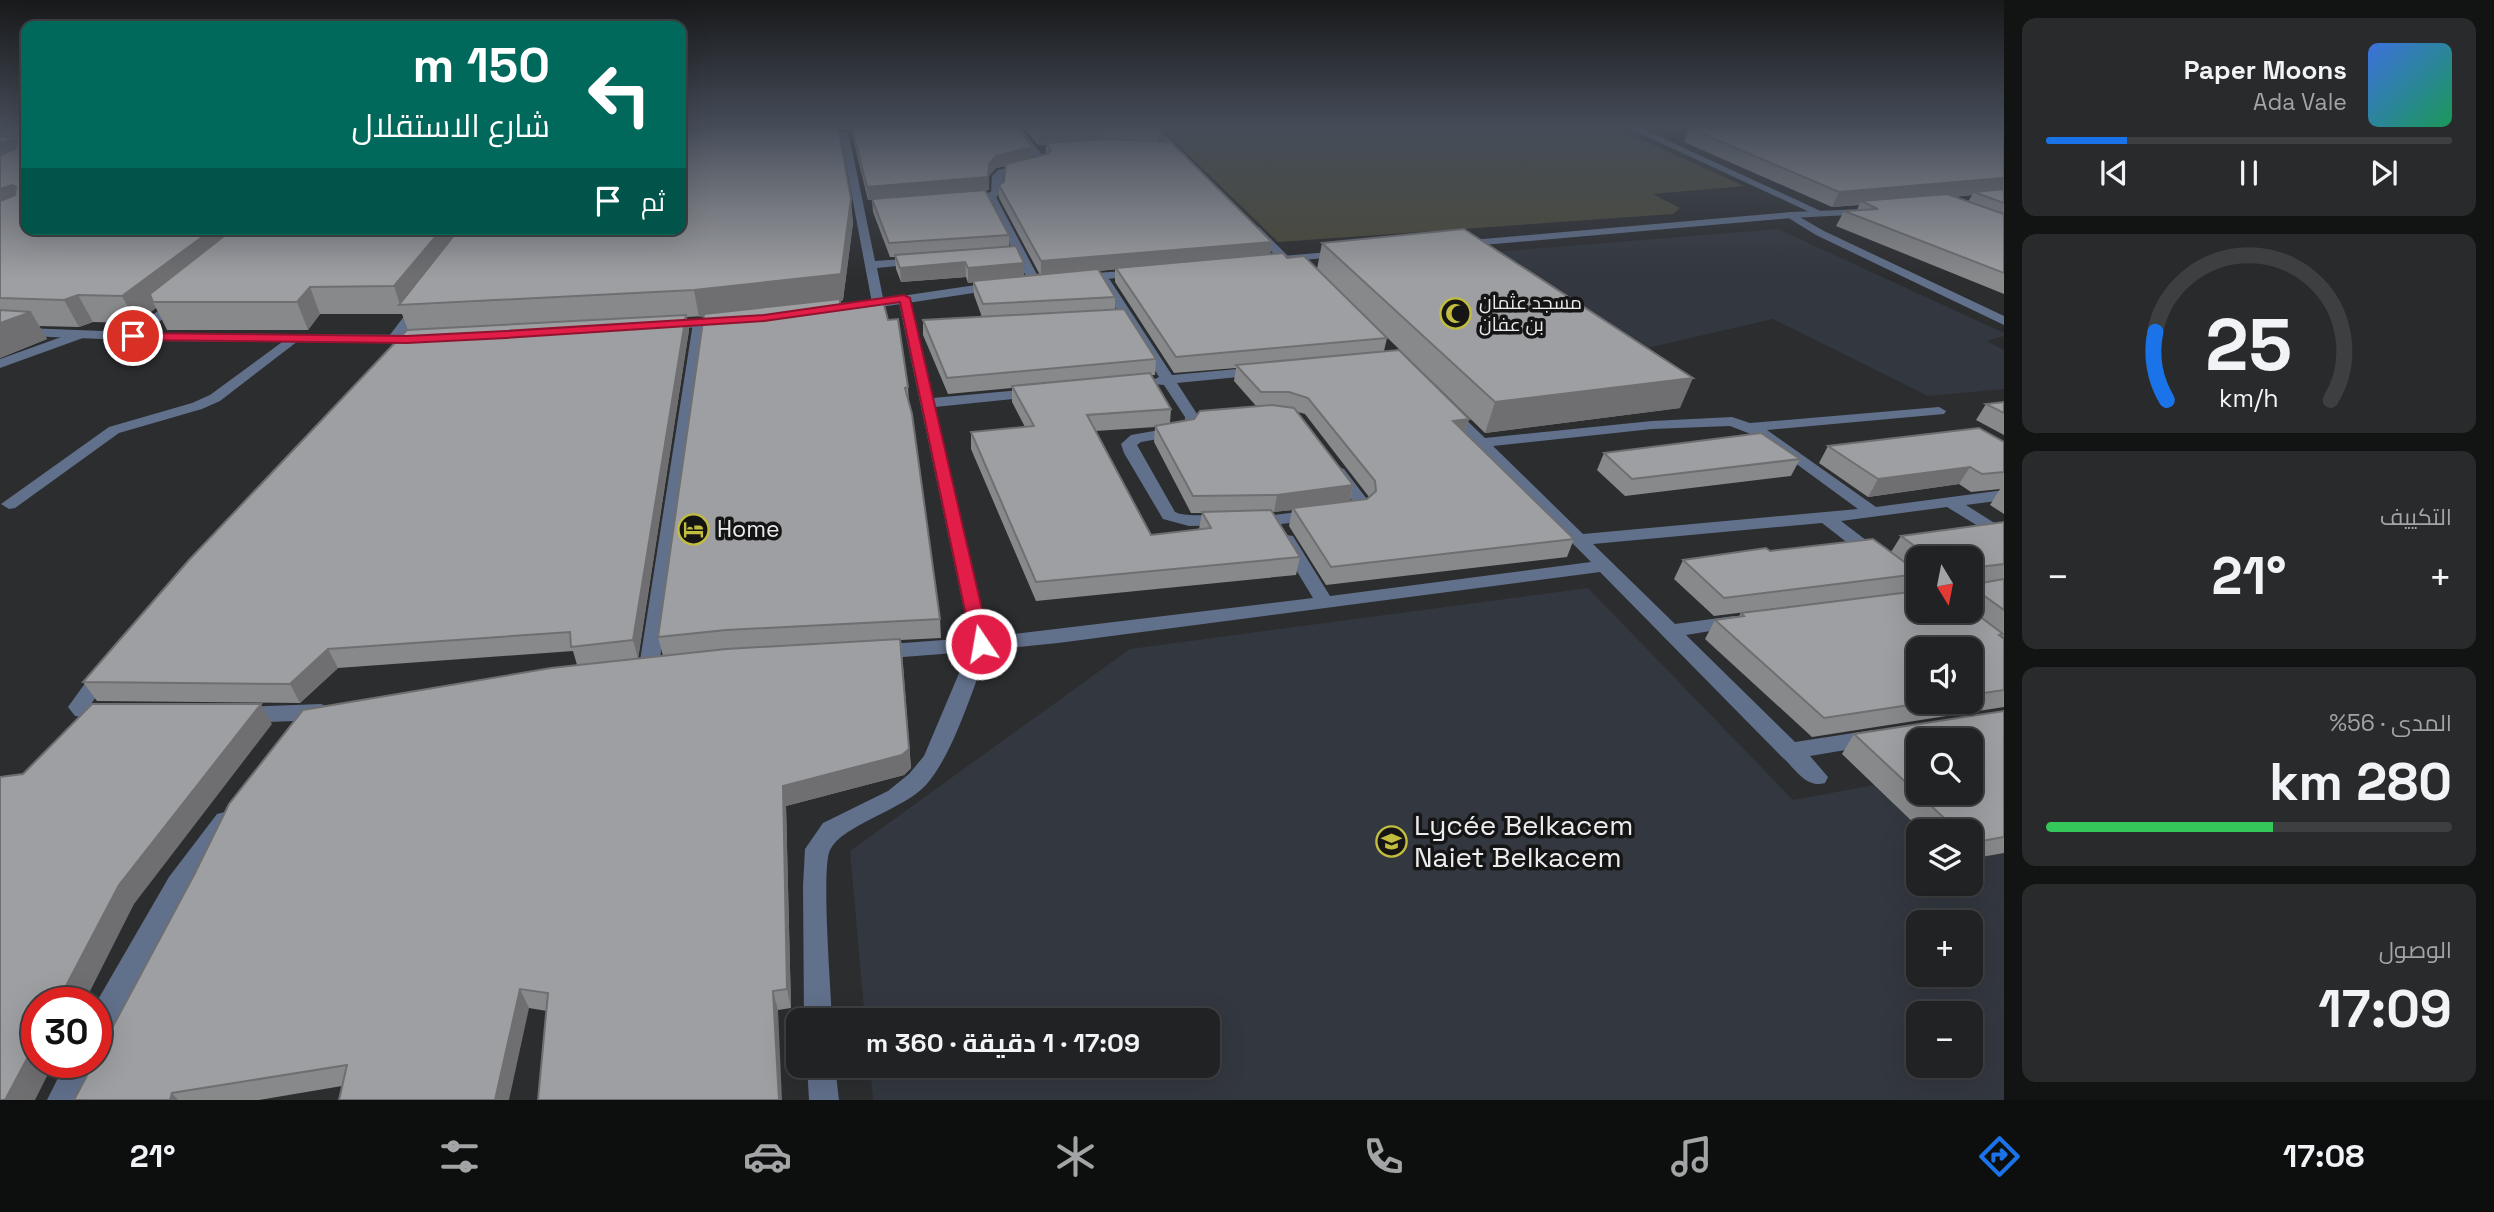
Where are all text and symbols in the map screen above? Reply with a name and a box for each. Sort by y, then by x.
text: 150 m [412,34,550,96]
icon: left [574,49,665,140]
text: Paper Moons [2184,53,2347,87]
text: Ada Vale [2253,87,2347,117]
text: شارع الاستقلال [351,106,550,146]
icon: previous [2095,154,2133,192]
icon: pause [2230,154,2268,192]
icon: next [2365,154,2403,192]
icon: arrive [589,182,627,220]
text: ثم [641,185,665,219]
place label: مسجد عثمان بن عفان [1479,290,1582,337]
mosque icon: مسجد عثمان بن عفان [1439,296,1473,330]
text: 25 [2206,298,2292,391]
pin [103,306,163,366]
icon: arrive [114,317,152,355]
text: km/h [2219,381,2279,413]
text: التكييف [2380,502,2452,532]
hotel icon: Home [677,512,711,546]
place label: Home [717,514,780,544]
text: 21° [2212,543,2286,609]
north arrow [1906,546,1983,623]
map controls [1906,546,1983,1078]
text: − [2046,553,2070,601]
text: + [2428,553,2452,601]
position arrow [944,607,1018,681]
button: sound [1906,637,1983,714]
text: المدى · 56% [2329,708,2452,738]
button: search [1906,728,1983,805]
text: 280 km [2269,749,2452,815]
place label: Lycée Belkacem Naiet Belkacem [1414,807,1633,875]
button: layers [1906,819,1983,896]
school or university icon: Lycée Belkacem Naiet Belkacem [1374,824,1408,858]
button: + [1906,910,1983,987]
text: الوصول [2379,935,2452,965]
text: 17:09 [2318,976,2452,1042]
speed limit sign: 30 [21,987,112,1078]
button: − [1906,1001,1983,1078]
text: 17:09 · 1 دقيقة · 360 m [866,1026,1140,1060]
icon: filters [435,1132,484,1181]
icon: car [743,1132,792,1181]
icon: climate [1051,1132,1100,1181]
icon: phone [1359,1132,1408,1181]
icon: music [1667,1132,1716,1181]
icon: directions [1975,1132,2024,1181]
text: 21° [130,1136,176,1176]
text: 17:08 [2283,1136,2365,1176]

